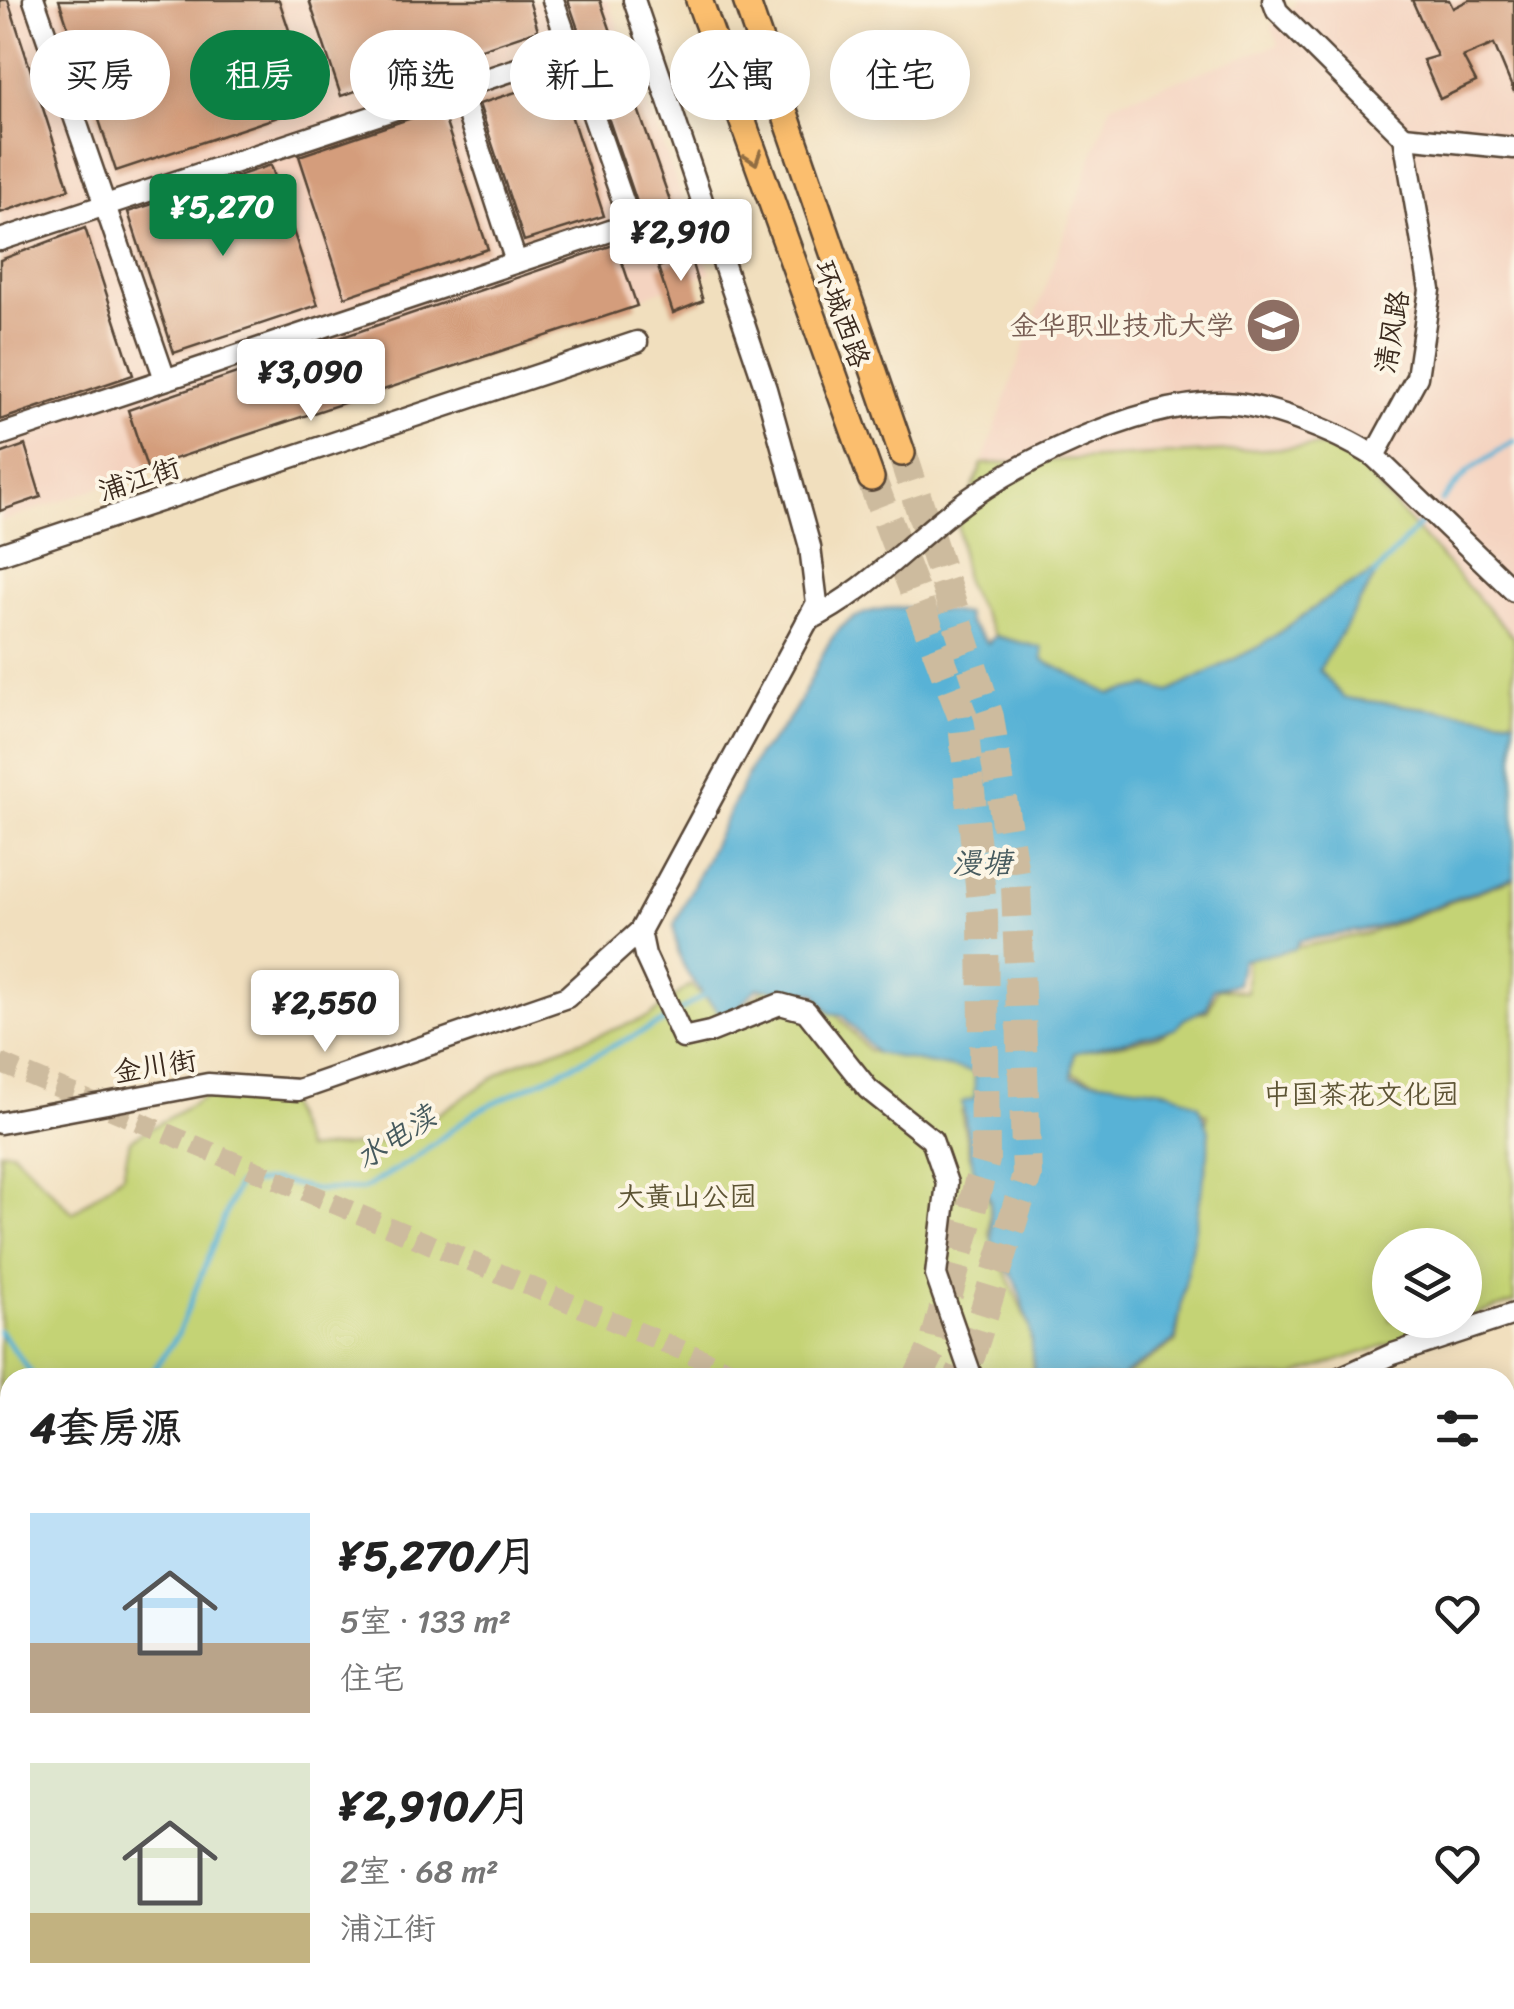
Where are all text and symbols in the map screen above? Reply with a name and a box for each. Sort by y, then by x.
chip: 买房 [30,30,170,120]
chip: 租房 [190,30,330,120]
chip: 筛选 [350,30,490,120]
chip: 新上 [510,30,650,120]
chip: 公寓 [670,30,810,120]
chip: 住宅 [830,30,970,120]
one-way arrow [742,149,763,166]
pin: ¥5,270 [142,174,304,259]
text: ¥5,270 [172,178,274,235]
pin: ¥2,910 [600,199,762,284]
text: ¥2,910 [632,203,730,260]
street label: 环城西路 [800,253,884,375]
street label: 清风路 [1361,286,1423,378]
school or university icon: 金华职业技术大学 [1243,295,1303,355]
place label: 金华职业技术大学 [1010,301,1234,350]
pin: ¥3,090 [230,339,392,424]
text: ¥3,090 [259,343,363,400]
street label: 浦江街 [91,443,187,515]
water label: 漫塘 [952,836,1015,890]
pin: ¥2,550 [244,970,406,1055]
text: ¥2,550 [273,974,377,1031]
street label: 金川街 [110,1035,200,1097]
park label: 中国茶花文化园 [1263,1070,1459,1119]
water label: 水电渎 [344,1089,450,1184]
park label: 大黄山公园 [617,1172,757,1221]
map controls [1372,1228,1482,1338]
button: layers [1372,1228,1482,1338]
text: 4套房源 [30,1391,182,1465]
icon: filters [1430,1401,1485,1456]
text: ¥5,270/月 [340,1519,538,1593]
icon: home [110,1553,230,1673]
icon: heart [1430,1586,1485,1641]
text: 5室 · 133 m² [340,1593,511,1650]
text: 住宅 [340,1650,404,1707]
text: ¥2,910/月 [340,1769,532,1843]
icon: home [110,1803,230,1923]
icon: heart [1430,1836,1485,1891]
text: 2室 · 68 m² [340,1843,499,1900]
text: 浦江街 [340,1900,436,1957]

